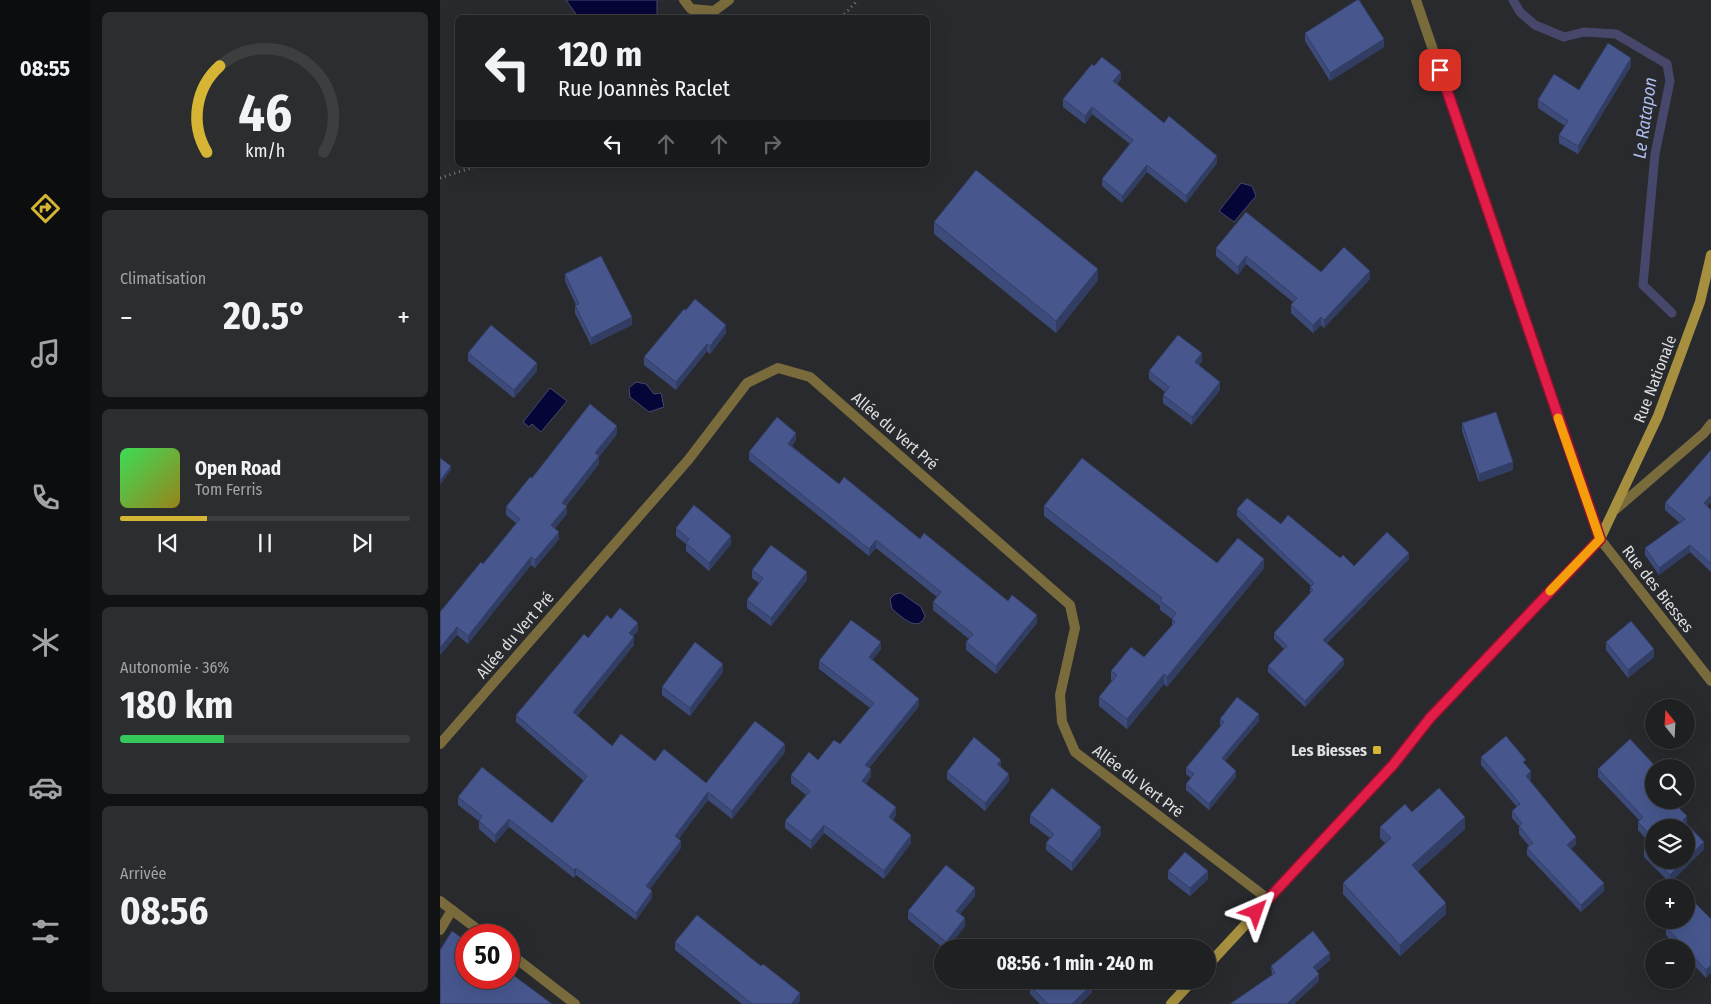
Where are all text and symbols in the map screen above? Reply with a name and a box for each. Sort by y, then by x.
text: 120 m [558,33,642,75]
icon: left [475,35,540,100]
pin [1419,49,1461,91]
text: 08:55 [20,55,70,82]
icon: arrive [1426,56,1454,84]
text: Rue Joannès Raclet [558,75,730,102]
water label: Le Ratapon [1628,76,1662,160]
text: 46 [238,82,292,145]
icon: left [599,130,627,158]
icon: ahead [652,130,680,158]
icon: ahead [705,130,733,158]
icon: right [758,130,786,158]
text: km/h [245,140,285,162]
icon: directions [28,191,63,226]
text: Climatisation [120,269,206,288]
text: 20.5° [223,293,307,339]
text: − [120,301,133,334]
text: + [397,301,410,334]
street label: Rue Nationale [1630,332,1680,425]
icon: music [28,336,63,371]
street label: Allée du Vert Pré [848,388,942,474]
text: Open Road [195,457,281,480]
icon: phone [28,480,63,515]
text: Tom Ferris [195,480,262,499]
icon: previous [154,529,182,557]
icon: pause [251,529,279,557]
icon: next [348,529,376,557]
street label: Rue des Biesses [1618,542,1698,636]
street label: Allée du Vert Pré [472,588,558,682]
icon: climate [28,625,63,660]
text: Autonomie · 36% [120,658,229,677]
text: 180 km [120,682,233,728]
north arrow [1645,699,1695,749]
map controls [1645,699,1695,989]
street label: Allée du Vert Pré [1089,741,1187,821]
place label: Les Biesses [1291,741,1367,760]
marker: Les Biesses [1371,744,1383,756]
button: search [1645,759,1695,809]
icon: car [28,770,63,805]
button: layers [1645,819,1695,869]
text: Arrivée [120,864,166,883]
button: + [1645,879,1695,929]
position arrow [1229,885,1281,937]
text: 08:56 [120,888,208,934]
icon: filters [28,914,63,949]
speed limit sign: 50 [455,924,520,989]
button: − [1645,939,1695,989]
text: 08:56 · 1 min · 240 m [996,952,1154,975]

